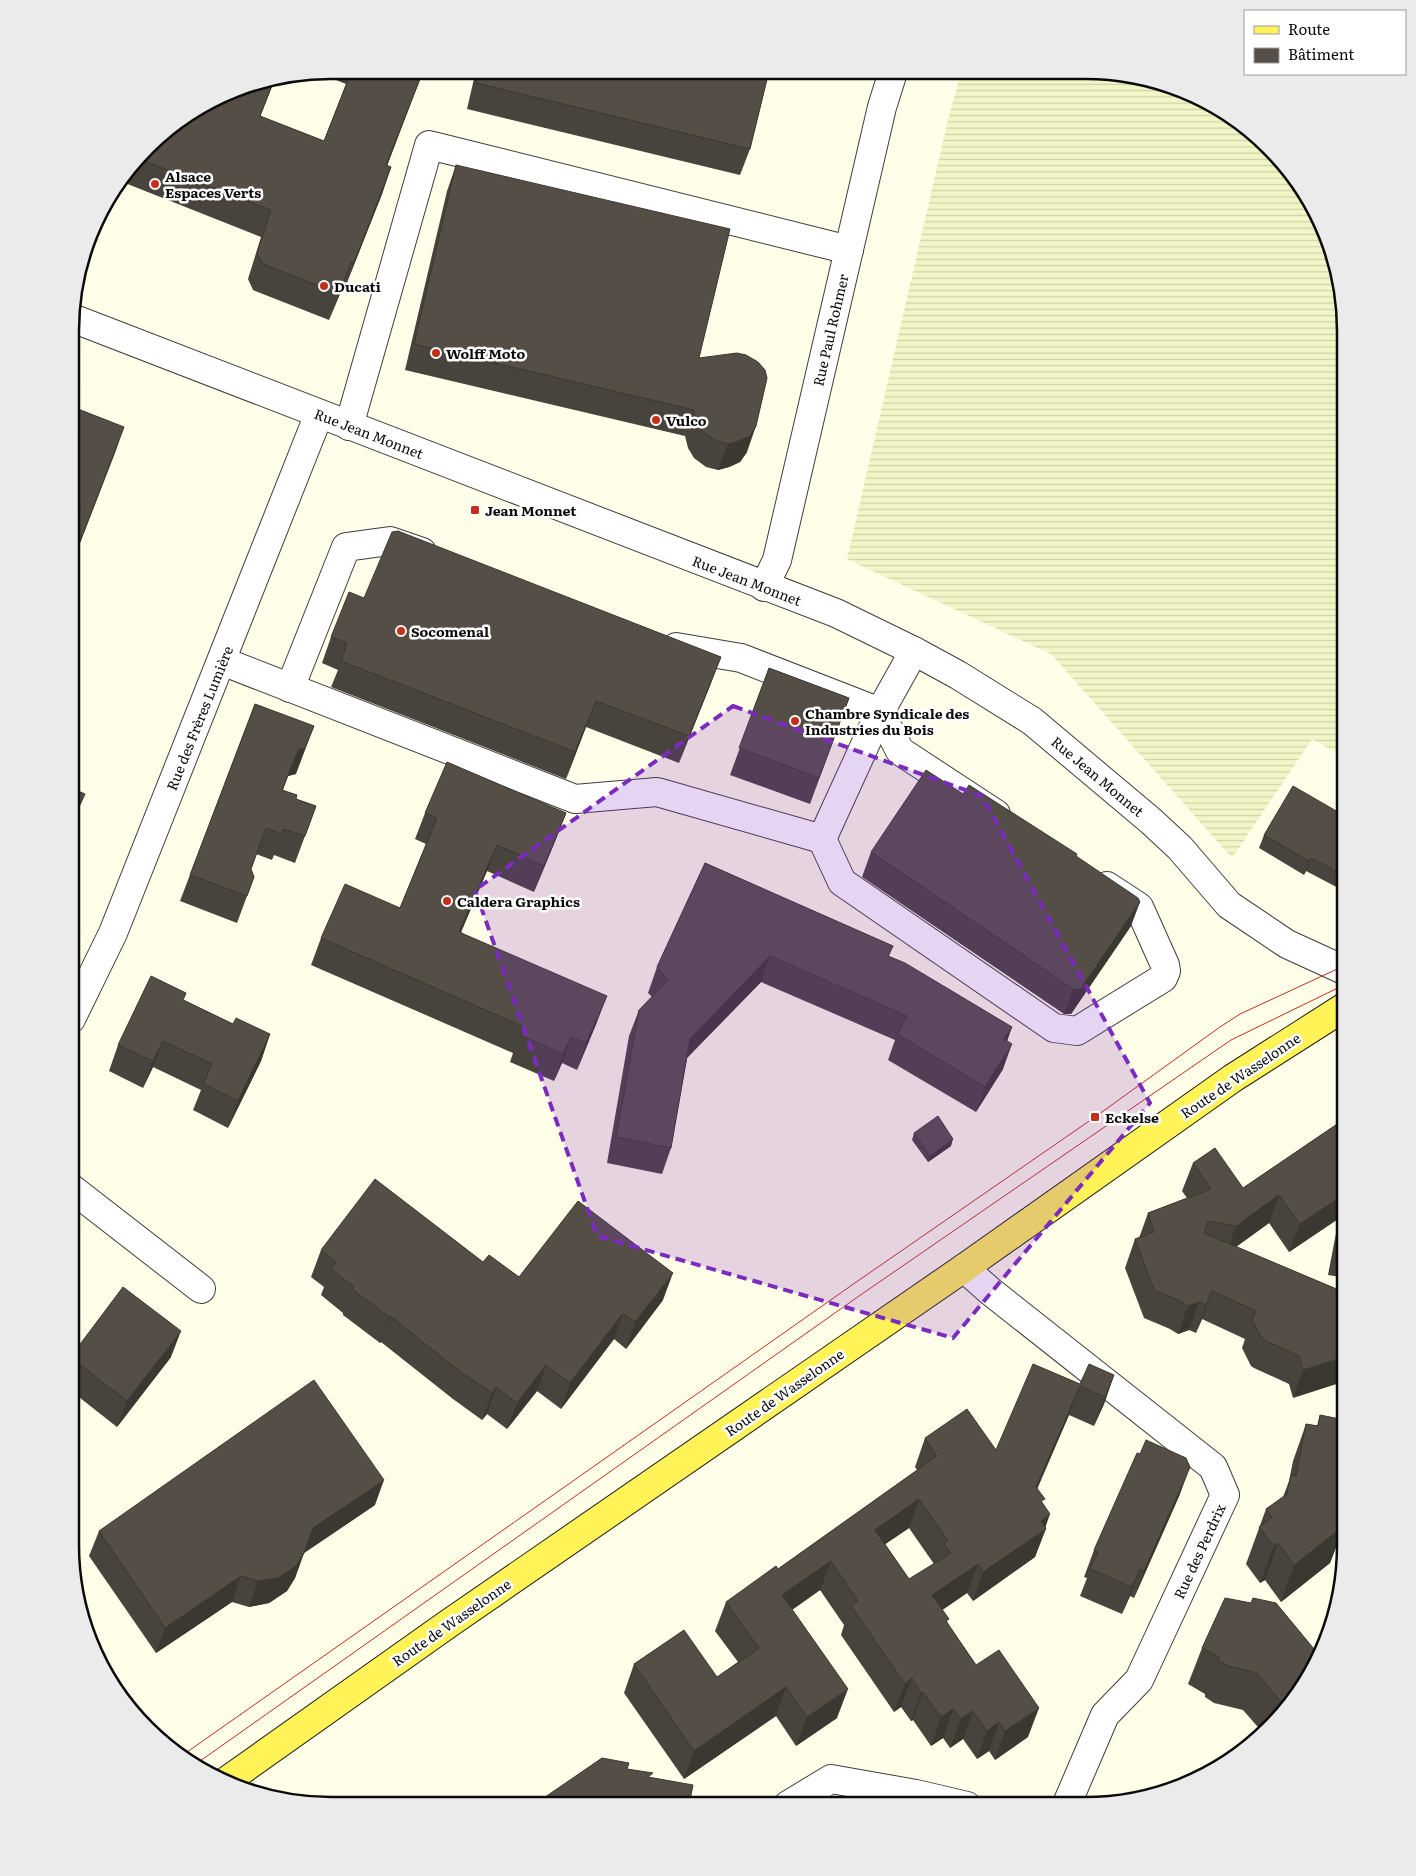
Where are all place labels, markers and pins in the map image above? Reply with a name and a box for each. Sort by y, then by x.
place label: Alsace Espaces Verts [165,166,261,202]
marker: Alsace Espaces Verts [149,178,161,190]
place label: Ducati [334,276,381,296]
marker: Ducati [318,280,330,292]
place label: Wolff Moto [446,343,525,363]
marker: Wolff Moto [430,347,442,359]
place label: Vulco [666,410,707,430]
marker: Vulco [650,414,662,426]
place label: Jean Monnet [485,500,577,520]
marker: Jean Monnet [469,504,481,516]
place label: Socomenal [411,621,489,641]
marker: Socomenal [395,625,407,637]
place label: Chambre Syndicale des Industries du Bois [805,703,969,739]
marker: Chambre Syndicale des Industries du Bois [789,715,801,727]
place label: Caldera Graphics [457,891,580,911]
marker: Caldera Graphics [441,895,453,907]
place label: Eckelse [1105,1107,1159,1127]
marker: Eckelse [1089,1111,1101,1123]

